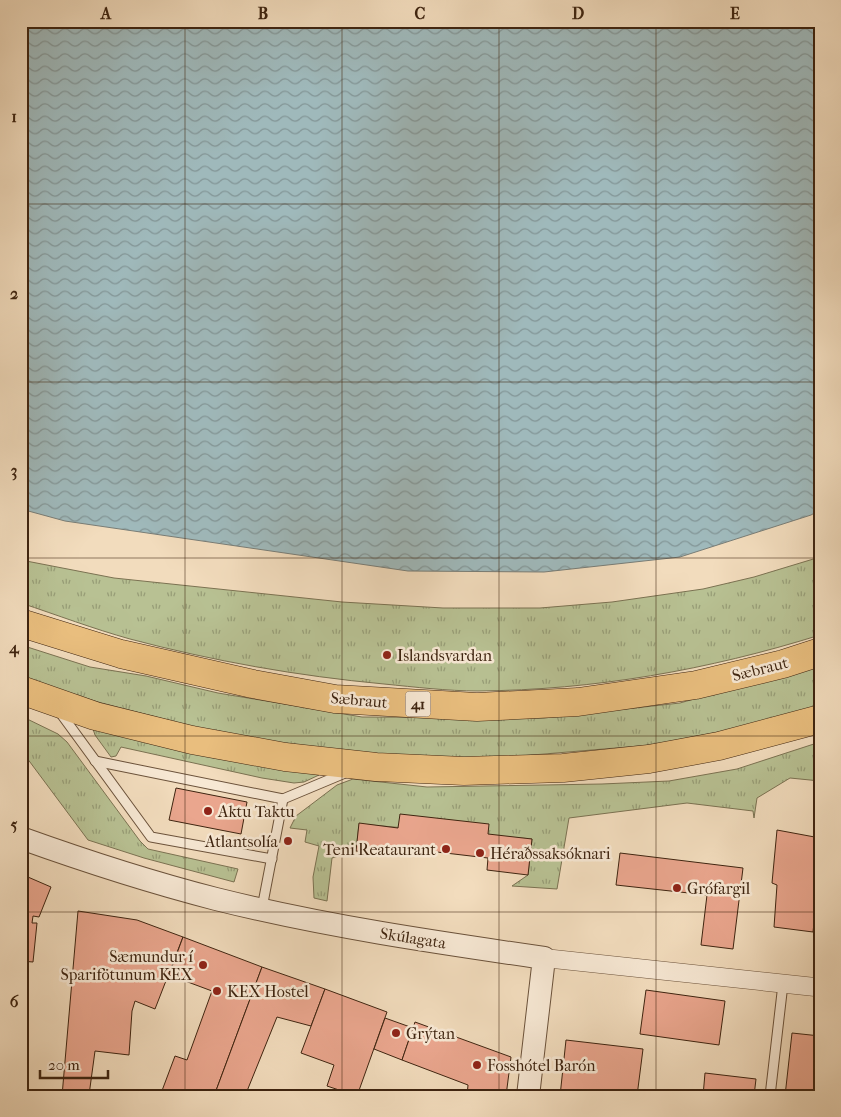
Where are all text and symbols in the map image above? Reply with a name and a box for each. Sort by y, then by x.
text: A [100,4,112,23]
text: B [258,4,268,23]
text: C [415,4,426,23]
text: D [572,4,584,23]
text: E [730,4,740,23]
text: 1 [11,107,17,126]
text: 2 [10,284,18,303]
text: 3 [11,461,17,481]
text: 4 [8,638,20,658]
place label: Islandsvardan [397,646,493,665]
marker: Islandsvardan [381,649,393,661]
street label: Sæbraut [730,653,790,685]
street label: Sæbraut [330,688,388,712]
road number: 41 [406,692,430,716]
place label: Aktu Taktu [217,802,295,821]
marker: Aktu Taktu [202,805,214,817]
text: 5 [11,815,18,834]
place label: Atlantsolía [204,832,279,851]
marker: Atlantsolía [282,835,294,847]
place label: Teni Reataurant [323,840,436,859]
marker: Teni Reataurant [440,843,452,855]
place label: Héraðssaksóknari [490,844,611,863]
marker: Héraðssaksóknari [474,847,486,859]
place label: Grófargil [687,879,751,898]
marker: Grófargil [671,882,683,894]
street label: Skúlagata [379,923,448,953]
place label: Sæmundur í Sparifötunum KEX [61,947,194,984]
marker: Sæmundur í Sparifötunum KEX [197,959,209,971]
place label: KEX Hostel [227,982,309,1001]
marker: KEX Hostel [211,985,223,997]
text: 6 [10,992,19,1011]
place label: Grýtan [406,1024,456,1043]
marker: Grýtan [390,1027,402,1039]
scale bar [40,1047,108,1079]
text: 20 m [48,1056,80,1074]
place label: Fosshótel Barón [487,1056,596,1075]
marker: Fosshótel Barón [471,1059,483,1071]

